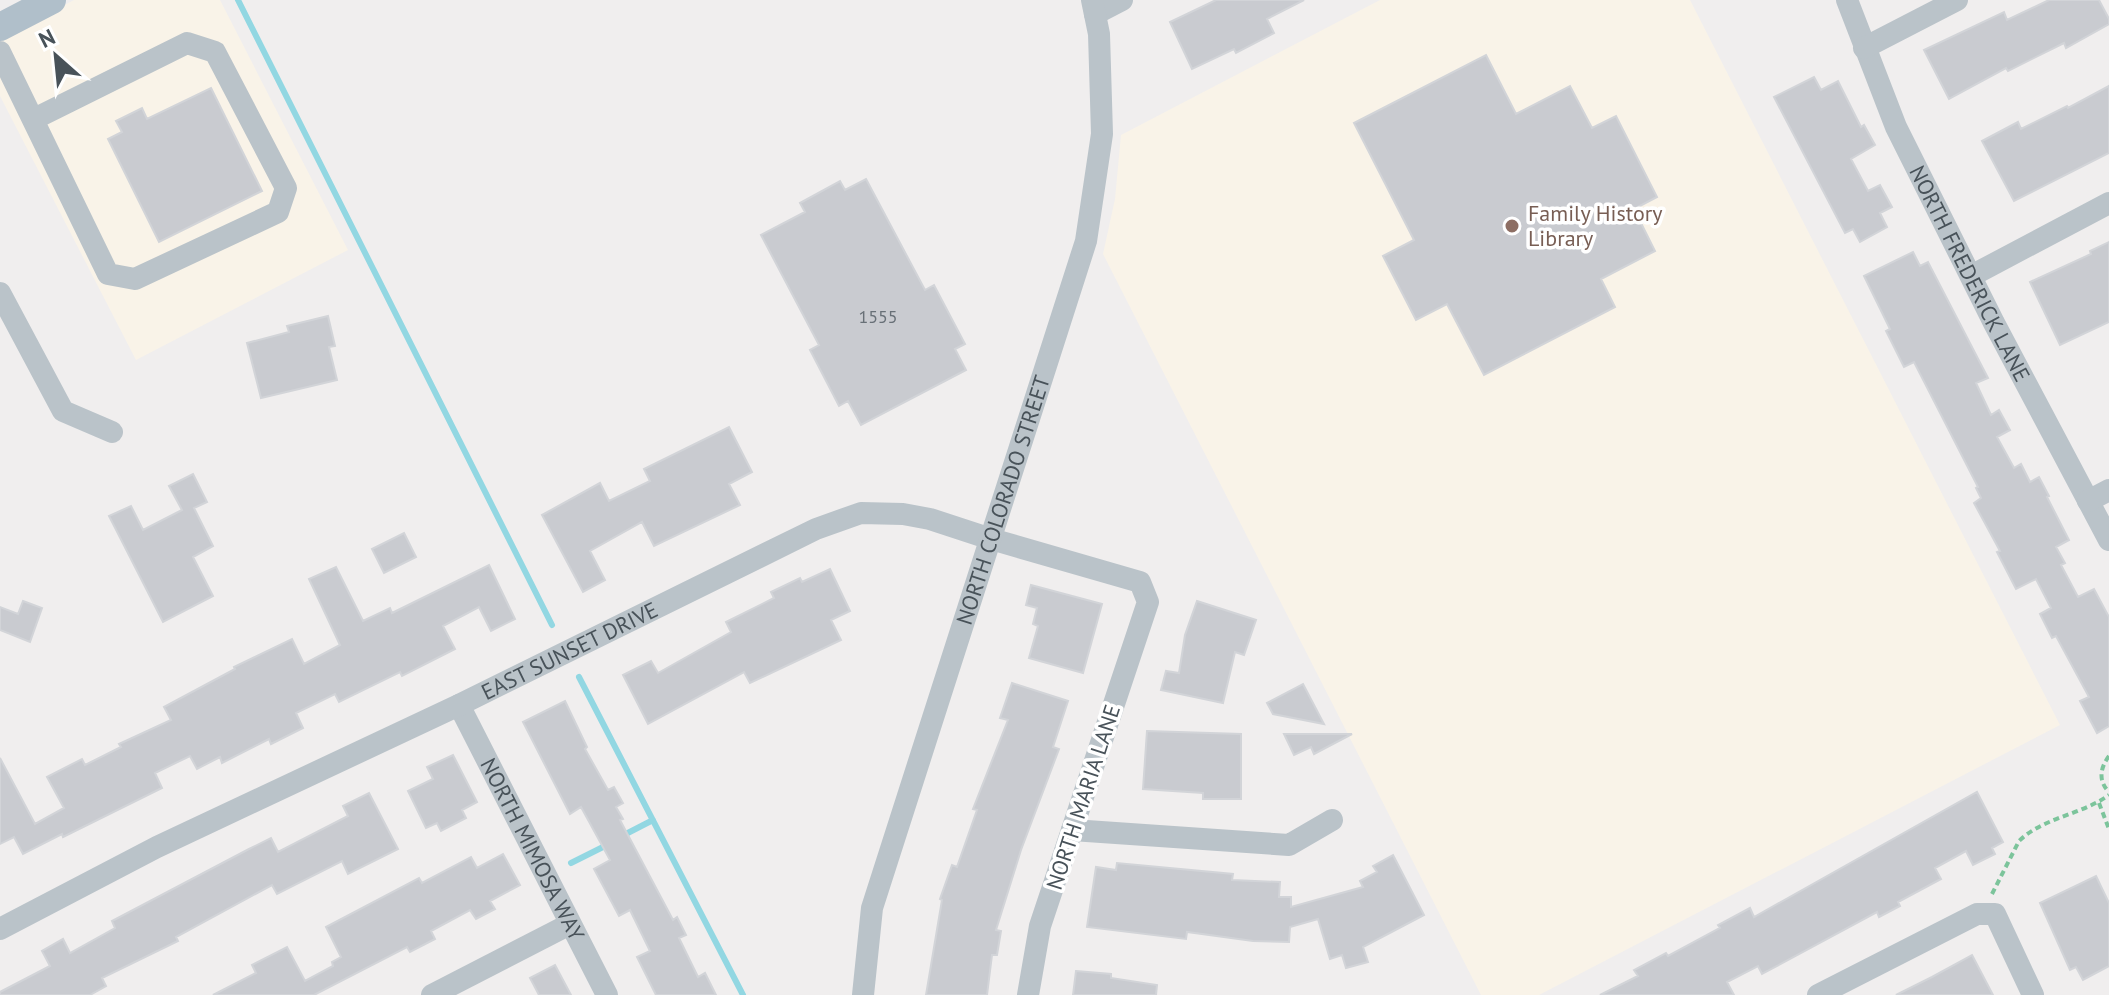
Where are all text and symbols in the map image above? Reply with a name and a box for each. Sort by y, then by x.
north arrow [16,16,96,96]
text: N [34,22,60,54]
street label: NORTH FREDERICK LANE [1903,161,2036,386]
place label: Family History Library [1528,199,1663,252]
marker: Family History Library [1503,217,1521,235]
house number: 1555 [858,305,898,328]
street label: NORTH COLORADO STREET [950,372,1056,628]
street label: EAST SUNSET DRIVE [477,595,662,706]
street label: NORTH MARIA LANE [1040,701,1126,893]
street label: NORTH MIMOSA WAY [474,753,591,946]

